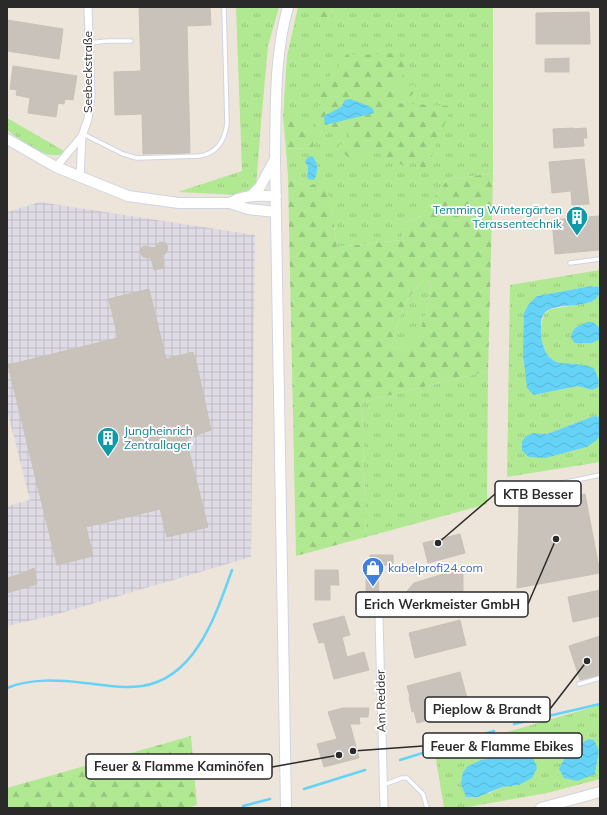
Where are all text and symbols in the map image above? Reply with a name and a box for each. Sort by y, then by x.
street label: Seebeckstraße [80,31,95,113]
place label: Temming Wintergärten Terassentechnik [433,202,563,231]
building icon: Temming Wintergärten Terassentechnik [564,204,590,237]
place label: Jungheinrich Zentrallager [124,423,193,452]
building icon: Jungheinrich Zentrallager [95,425,121,458]
callout: KTB Besser [495,481,581,506]
text: KTB Besser [503,486,574,502]
shop icon: kabelprofi24.com [360,555,386,588]
place label: kabelprofi24.com [388,560,483,575]
callout: Erich Werkmeister GmbH [356,592,528,617]
text: Erich Werkmeister GmbH [364,596,520,612]
street label: Am Redder [372,669,389,732]
callout: Pieplow & Brandt [425,697,550,722]
text: Pieplow & Brandt [433,701,541,717]
callout: Feuer & Flamme Ebikes [423,733,582,758]
text: Feuer & Flamme Ebikes [430,738,574,754]
callout: Feuer & Flamme Kaminöfen [86,754,272,779]
text: Feuer & Flamme Kaminöfen [94,758,264,774]

